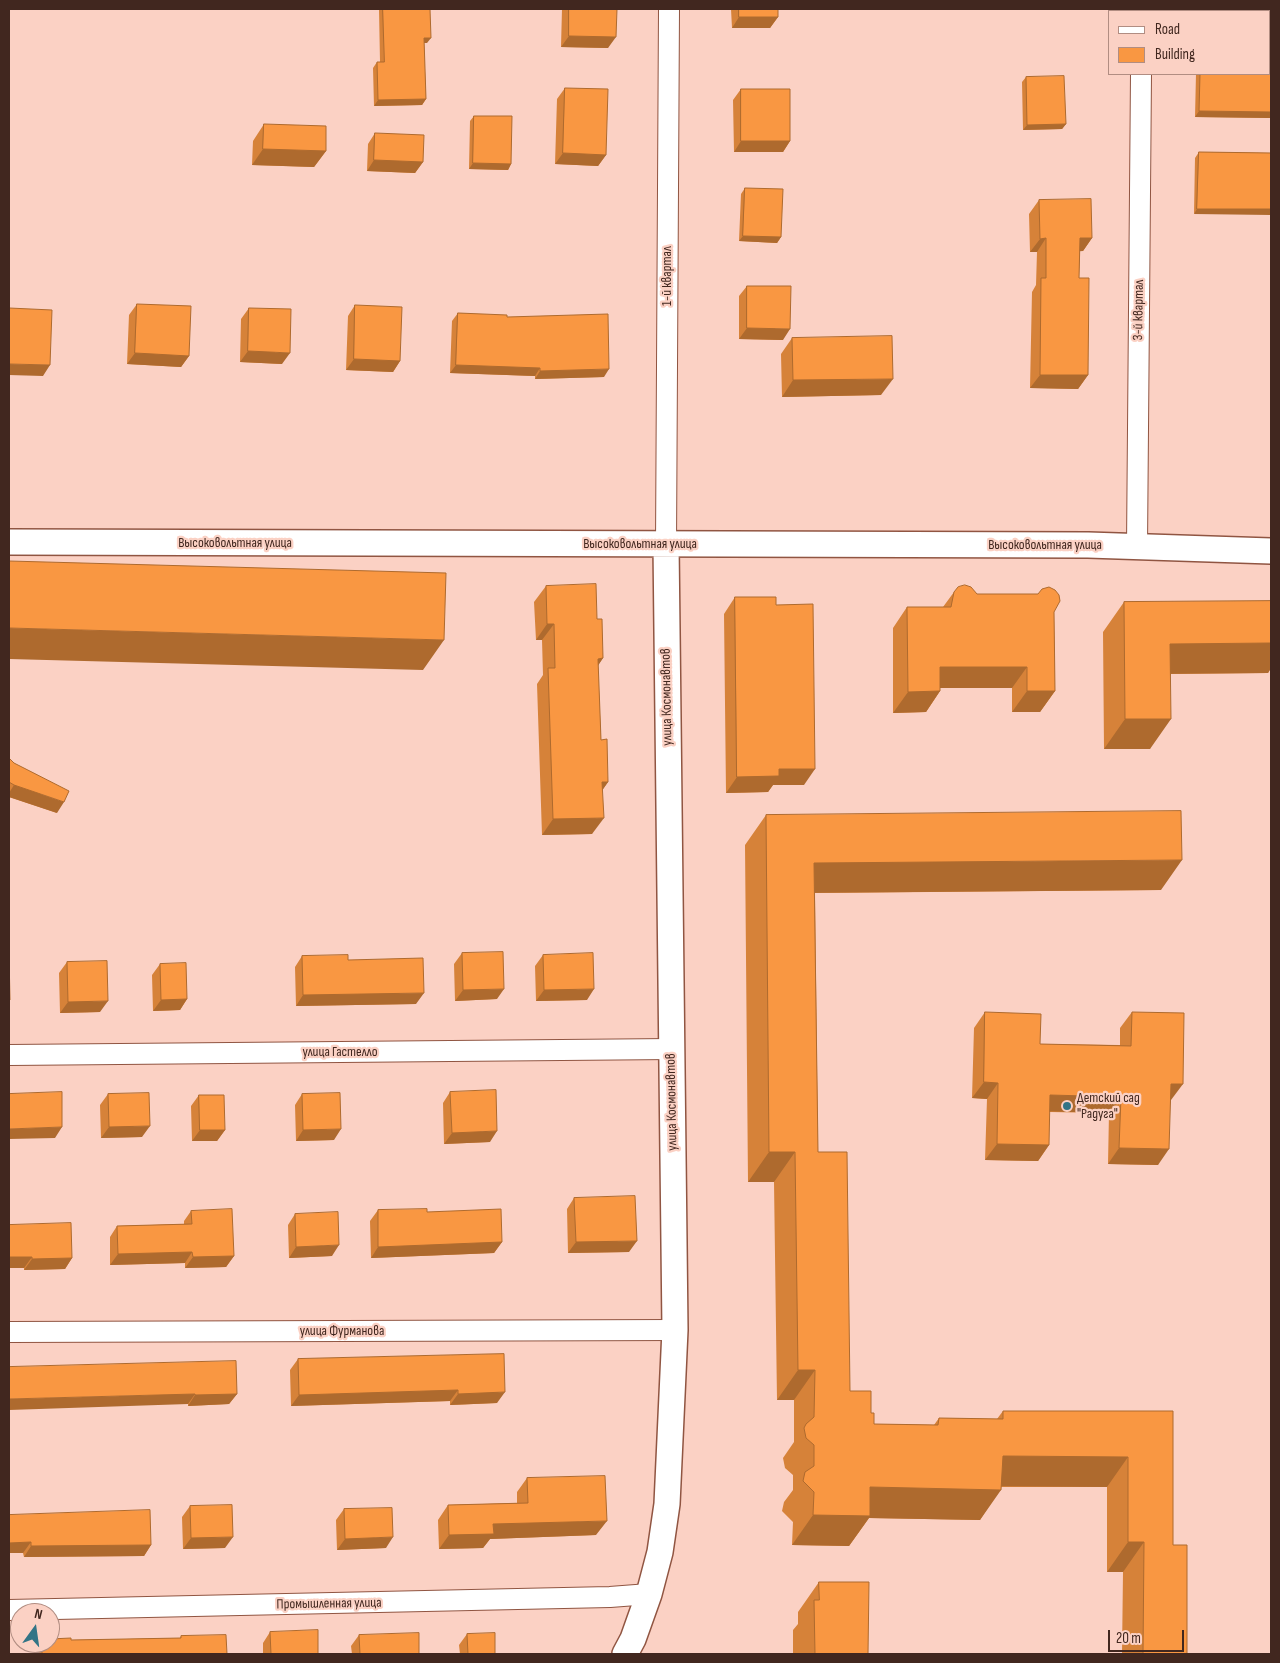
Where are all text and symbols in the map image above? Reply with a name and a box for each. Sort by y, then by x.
legend [1108,10,1270,75]
text: Road [1155,20,1180,39]
text: Building [1155,45,1195,64]
street label: 1-й квартал [659,246,675,306]
street label: 3-й квартал [1130,279,1148,341]
street label: Высоковольтная улица [178,535,292,551]
street label: Высоковольтная улица [583,536,697,552]
street label: Высоковольтная улица [988,537,1102,553]
street label: улица Космонавтов [658,648,676,746]
street label: улица Гастелло [302,1044,378,1060]
street label: улица Космонавтов [663,1053,681,1151]
place label: Детский сад "Радуга" [1077,1090,1140,1122]
marker: Детский сад "Радуга" [1061,1100,1073,1112]
street label: улица Фурманова [300,1323,384,1339]
street label: Промышленная улица [276,1595,382,1613]
north arrow [10,1603,60,1653]
text: N [33,1605,44,1623]
scale bar [1110,1620,1186,1652]
text: 20 m [1116,1629,1141,1648]

